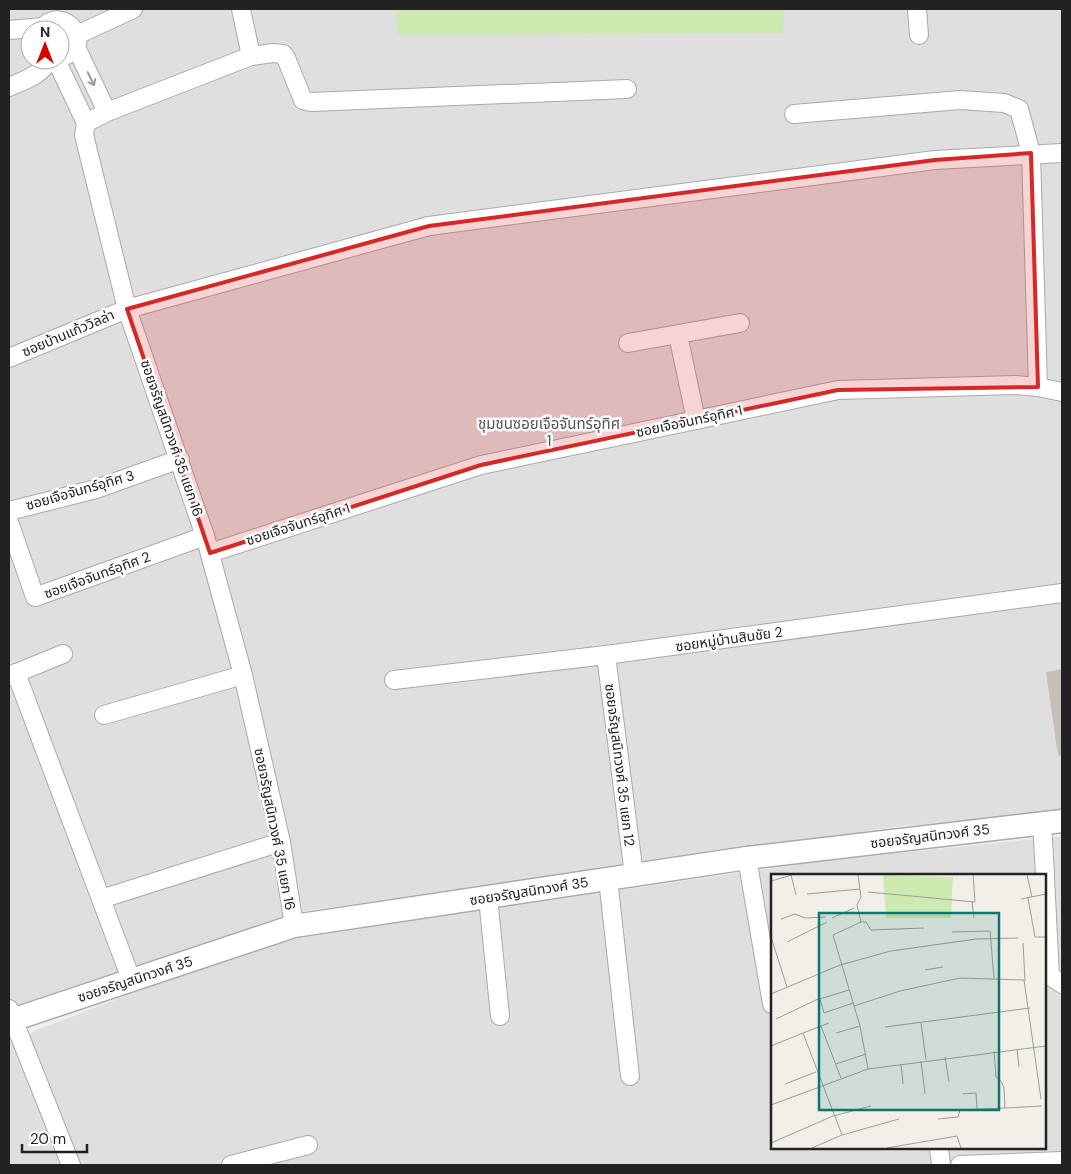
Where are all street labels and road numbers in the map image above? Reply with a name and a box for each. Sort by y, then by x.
street label: ซอยบ้านแก้ววิลล่า [19,305,117,361]
street label: ซอยจรัญสนิทวงศ์ 35 แยก 16 [137,357,207,519]
street label: ซอยเจือจันทร์อุทิศ 1 [634,401,744,441]
street label: ซอยเจือจันทร์อุทิศ 3 [24,466,136,514]
street label: ซอยเจือจันทร์อุทิศ 1 [244,499,352,549]
street label: ซอยเจือจันทร์อุทิศ 2 [41,547,153,603]
street label: ซอยหมู่บ้านสินชัย 2 [674,623,784,655]
street label: ซอยจรัญสนิทวงศ์ 35 แยก 12 [601,682,639,848]
street label: ซอยจรัญสนิทวงศ์ 35 แยก 16 [250,746,300,912]
street label: ซอยจรัญสนิทวงศ์ 35 [869,820,991,852]
street label: ซอยจรัญสนิทวงศ์ 35 [468,873,590,909]
street label: ซอยจรัญสนิทวงศ์ 35 [75,952,195,1006]

